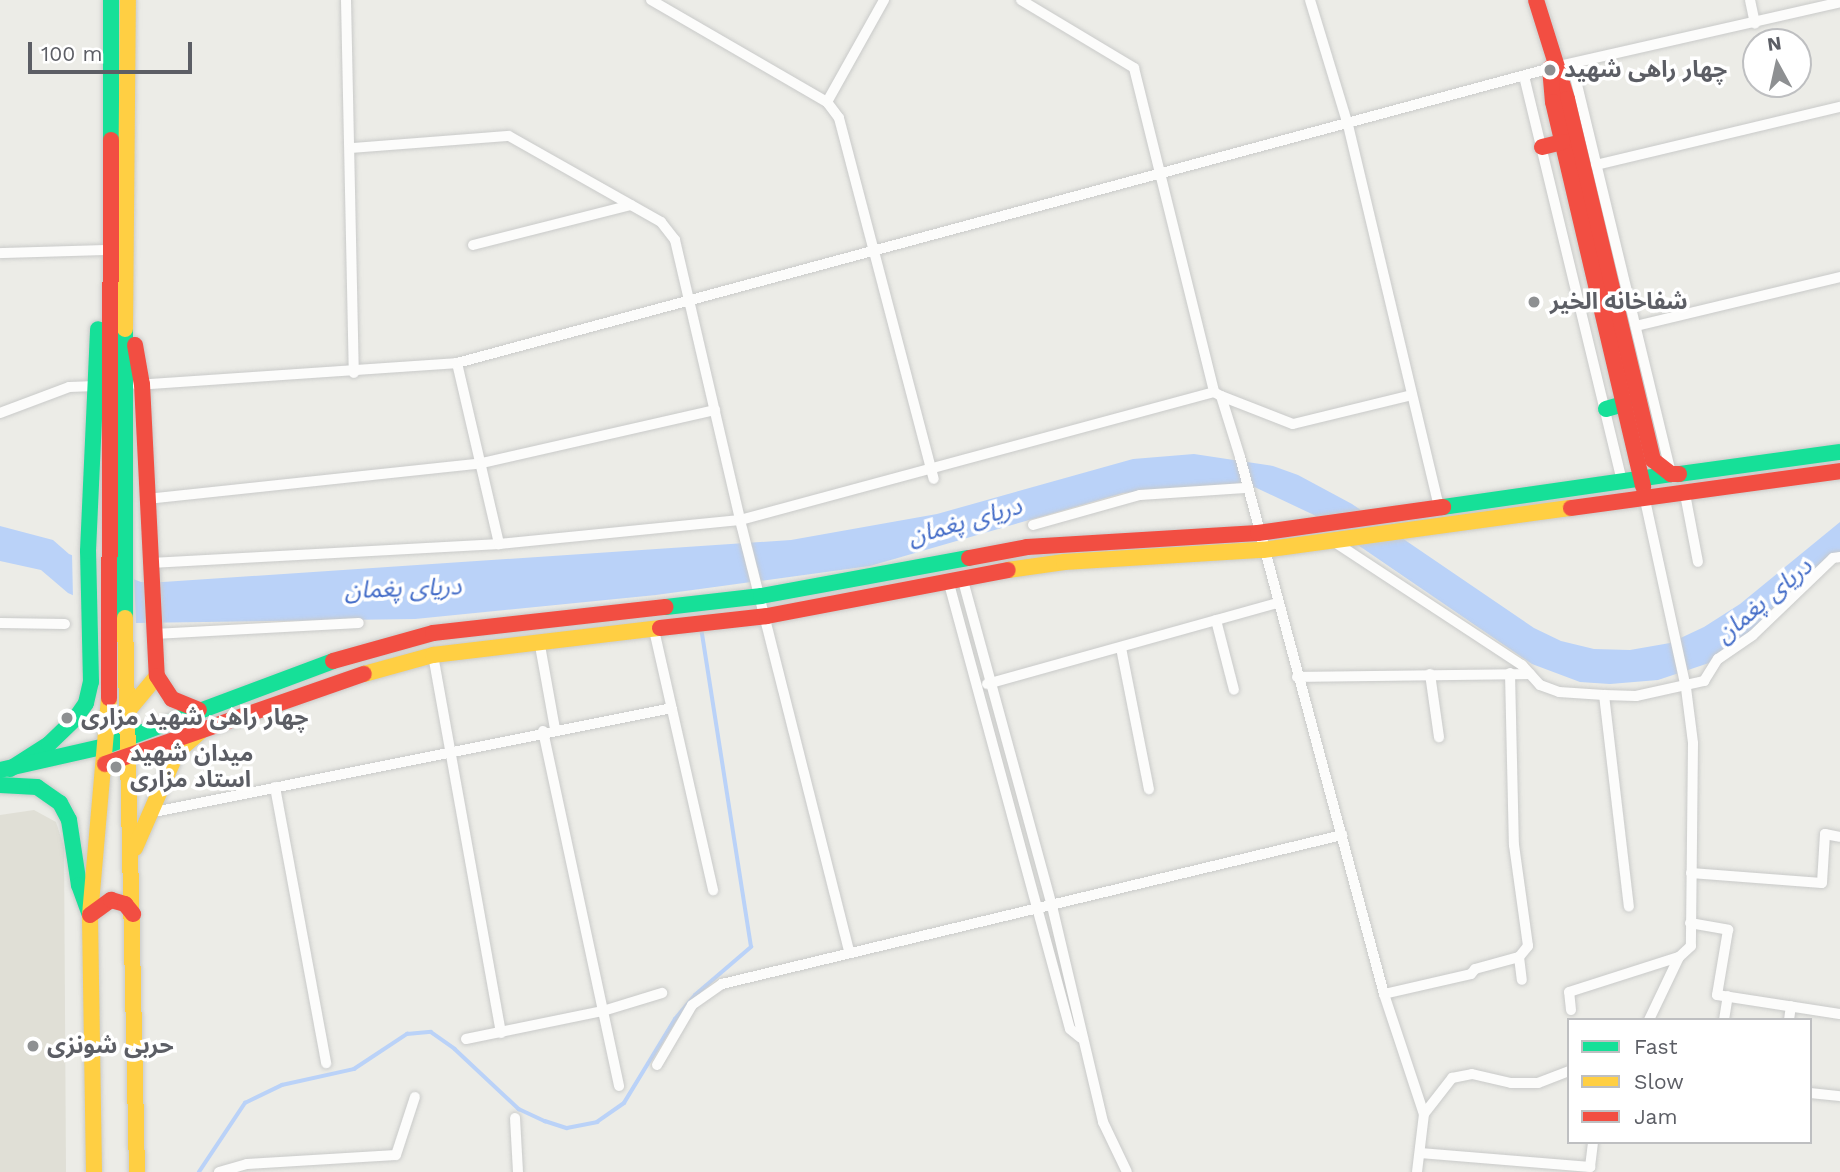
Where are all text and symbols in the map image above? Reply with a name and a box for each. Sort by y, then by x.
scale bar [32,28,196,72]
north arrow [1742,28,1812,98]
text: N [1766,31,1783,56]
text: 100 m [41,41,103,66]
place label: چهار راهی شهید [1564,56,1727,84]
marker: چهار راهی شهید [1542,62,1558,78]
place label: شفاخانه الخیر [1550,288,1688,316]
marker: شفاخانه الخیر [1524,292,1544,312]
water label: دریای پغمان [905,492,1025,552]
water label: دریای پغمان [1710,552,1818,650]
water label: دریای پغمان [344,573,462,605]
place label: چهار راهی شهید مزاری [81,704,309,732]
marker: چهار راهی شهید مزاری [59,710,75,726]
place label: میدان شهید استاد مزاری [130,740,253,794]
marker: میدان شهید استاد مزاری [108,759,124,775]
legend [1567,1018,1812,1144]
place label: حربی شونزی [47,1032,174,1060]
text: Fast [1634,1034,1678,1059]
marker: حربی شونزی [25,1038,41,1054]
text: Slow [1634,1069,1684,1094]
text: Jam [1634,1104,1677,1129]

